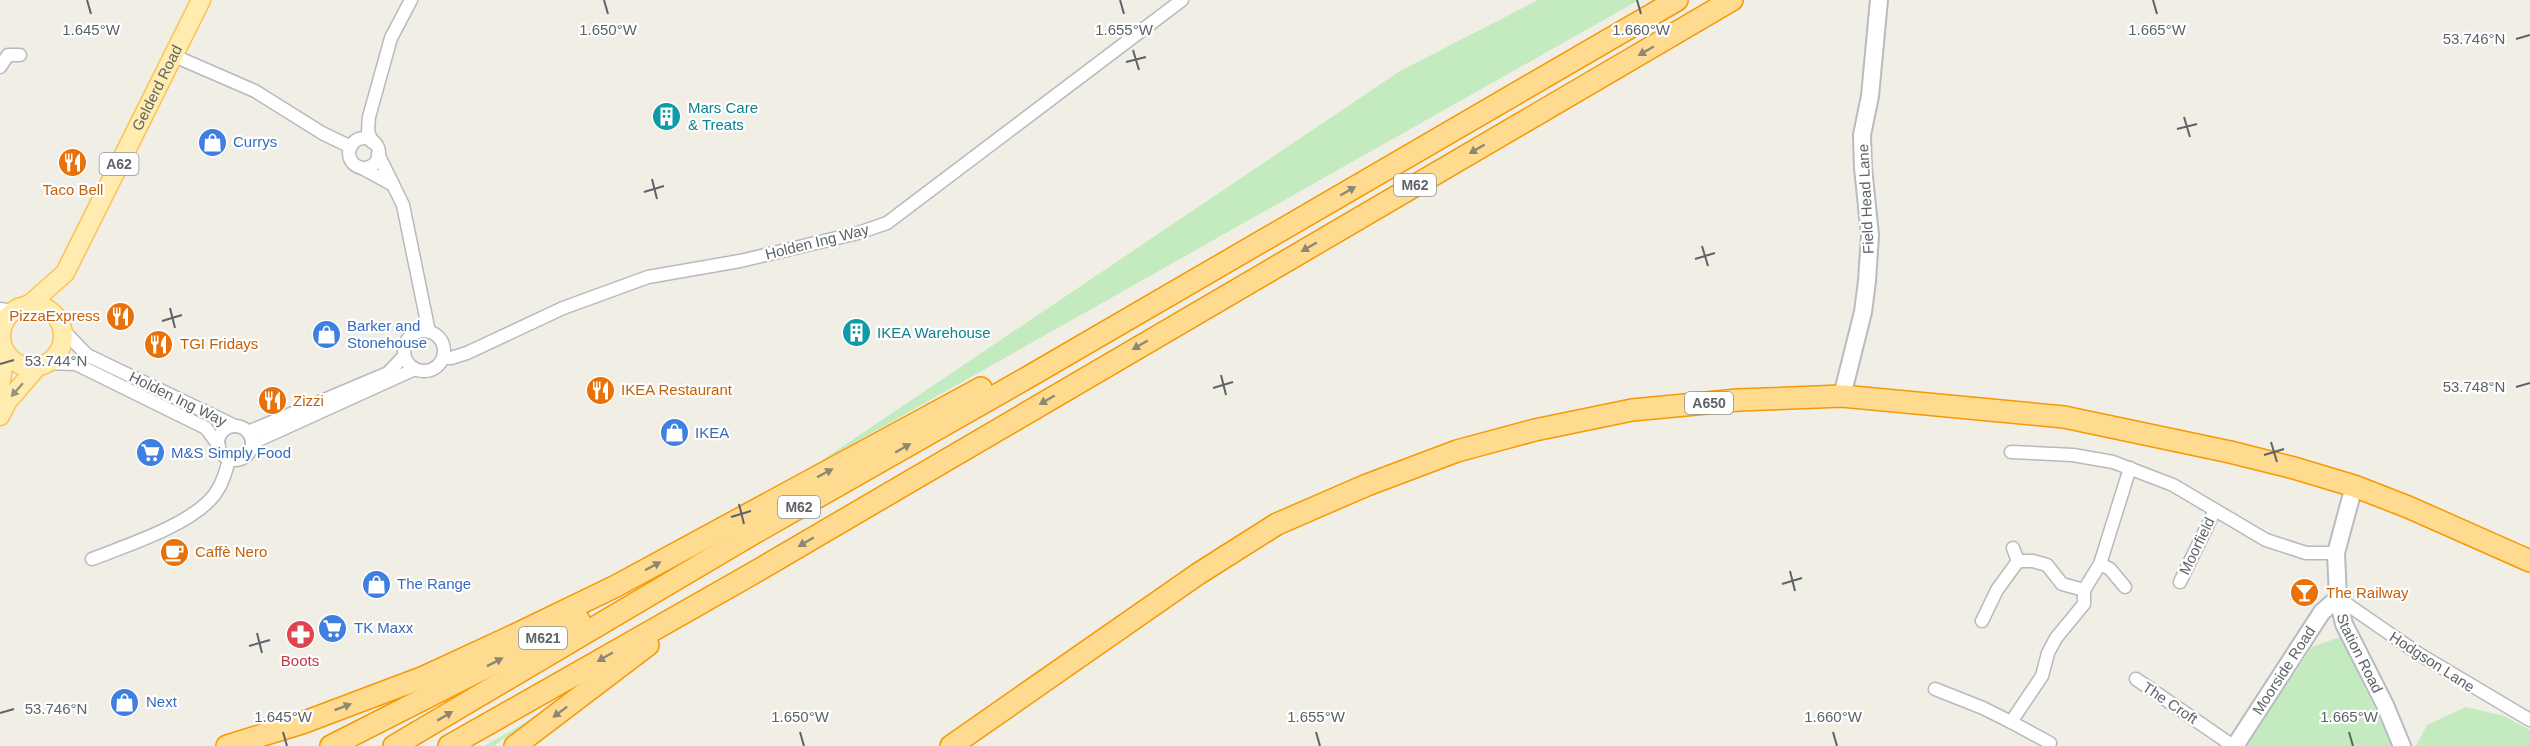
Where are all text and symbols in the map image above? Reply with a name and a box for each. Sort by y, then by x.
text: 1.645°W [62,21,121,38]
text: 1.650°W [579,21,638,38]
text: 1.655°W [1095,21,1154,38]
text: 1.660°W [1612,21,1671,38]
text: 1.665°W [2128,21,2187,38]
text: 53.746°N [2443,30,2505,47]
street label: Gelderd Road [128,42,185,133]
one-way arrow [1637,45,1654,55]
place label: Mars Care & Treats [688,99,758,133]
building icon: Mars Care & Treats [651,101,683,133]
shop icon: Currys [196,126,228,158]
place label: Currys [233,133,277,150]
one-way arrow [1469,143,1485,154]
street label: Field Head Lane [1854,144,1877,254]
restaurant icon: Taco Bell [57,147,89,179]
road number: A62 [100,153,138,175]
road number: M62 [1394,174,1436,196]
place label: Taco Bell [43,181,103,198]
one-way arrow [1340,186,1356,197]
street label: Holden Ing Way [763,220,871,263]
one-way arrow [1300,242,1317,252]
restaurant icon: PizzaExpress [105,300,137,332]
place label: PizzaExpress [9,307,100,324]
place label: Barker and Stonehouse [347,317,427,351]
building icon: IKEA Warehouse [840,317,872,349]
shop icon: Barker and Stonehouse [310,319,342,351]
place label: IKEA Warehouse [877,324,991,341]
restaurant icon: TGI Fridays [143,328,175,360]
place label: TGI Fridays [180,335,258,352]
one-way arrow [1132,340,1148,351]
text: 53.744°N [25,352,87,369]
street label: Holden Ing Way [127,368,230,430]
restaurant icon: IKEA Restaurant [584,374,616,406]
text: 53.748°N [2443,378,2505,395]
place label: IKEA Restaurant [621,381,733,398]
one-way arrow [11,382,24,397]
restaurant icon: Zizzi [256,385,288,417]
place label: Zizzi [293,392,324,409]
road number: A650 [1685,392,1733,414]
one-way arrow [1038,395,1055,405]
shop icon: IKEA [658,417,690,449]
place label: IKEA [695,424,729,441]
supermarket icon: M&S Simply Food [134,437,166,469]
one-way arrow [895,443,912,453]
place label: M&S Simply Food [171,444,291,461]
one-way arrow [817,468,834,478]
road number: M62 [778,496,820,518]
street label: Moorfield [2175,514,2218,577]
cafe icon: Caffè Nero [158,536,190,568]
one-way arrow [798,536,814,547]
place label: Caffè Nero [195,543,267,560]
one-way arrow [645,561,662,571]
shop icon: The Range [360,568,392,600]
place label: The Range [397,575,471,592]
bar icon: The Railway [2289,577,2321,609]
place label: The Railway [2326,584,2409,601]
supermarket icon: TK Maxx [317,612,349,644]
street label: Station Road [2334,612,2386,696]
pharmacy icon: Boots [284,618,316,650]
place label: TK Maxx [354,619,414,636]
street label: Moorside Road [2249,623,2318,718]
road number: M621 [519,627,567,649]
street label: Hodgson Lane [2387,628,2478,695]
place label: Boots [281,652,319,669]
one-way arrow [597,652,613,663]
one-way arrow [487,657,504,667]
street label: The Croft [2140,678,2202,728]
shop icon: Next [109,686,141,718]
place label: Next [146,693,178,710]
text: 53.746°N [25,700,87,717]
one-way arrow [334,702,352,712]
one-way arrow [552,706,567,718]
text: 1.645°W [254,708,313,725]
text: 1.650°W [771,708,830,725]
text: 1.655°W [1287,708,1346,725]
text: 1.660°W [1804,708,1863,725]
text: 1.665°W [2320,708,2379,725]
one-way arrow [437,711,453,722]

